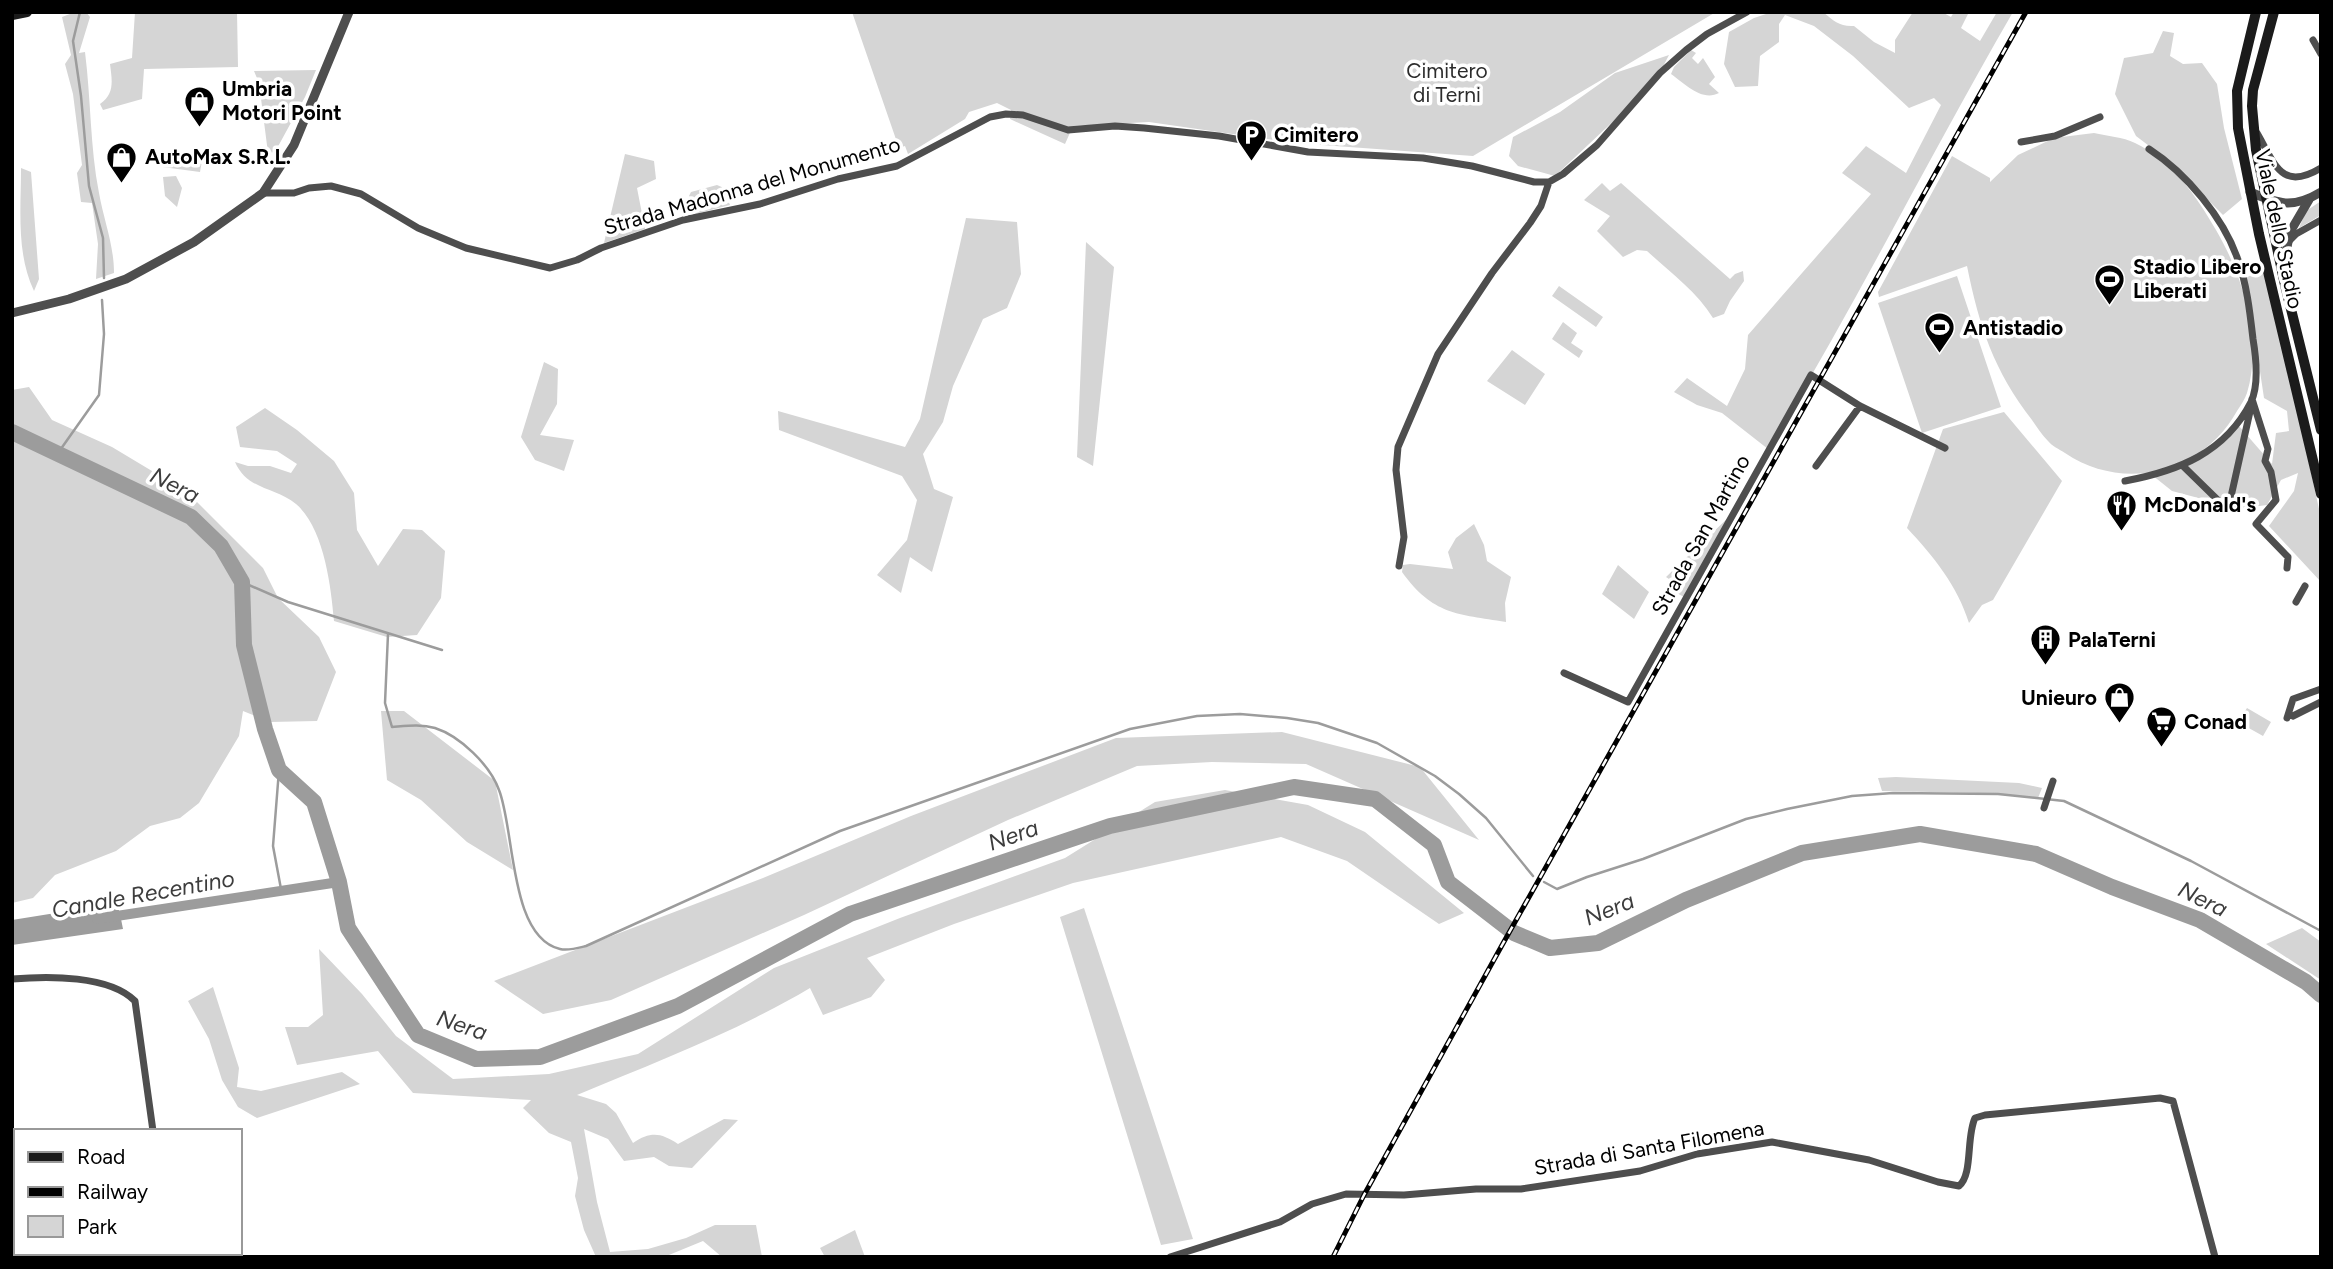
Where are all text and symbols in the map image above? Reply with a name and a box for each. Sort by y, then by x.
park label: Cimitero di Terni [1406,58,1488,107]
place label: Umbria Motori Point [222,76,342,125]
shop icon: Umbria Motori Point [182,84,216,128]
parking icon: Cimitero [1234,118,1268,162]
place label: Cimitero [1274,122,1359,147]
street label: Strada Madonna del Monumento [601,131,903,240]
shop icon: AutoMax S.R.L. [105,140,139,184]
place label: AutoMax S.R.L. [145,144,291,169]
street label: Viale dello Stadio [2250,147,2309,311]
place label: Stadio Libero Liberati [2133,254,2261,303]
sports icon: Stadio Libero Liberati [2093,262,2127,306]
sports icon: Antistadio [1923,311,1957,355]
place label: Antistadio [1963,315,2063,340]
street label: Strada San Martino [1646,450,1755,619]
water label: Nera [146,461,204,509]
restaurant icon: McDonald's [2104,488,2138,532]
place label: McDonald's [2144,492,2256,517]
building icon: PalaTerni [2028,623,2062,667]
place label: PalaTerni [2068,627,2156,652]
shop icon: Unieuro [2103,681,2137,725]
place label: Unieuro [2021,685,2097,710]
supermarket icon: Conad [2144,705,2178,749]
place label: Conad [2184,709,2247,734]
water label: Nera [984,813,1042,857]
water label: Canale Recentino [49,864,237,924]
water label: Nera [2174,875,2232,923]
water label: Nera [1580,886,1638,932]
water label: Nera [433,1004,491,1046]
street label: Strada di Santa Filomena [1532,1115,1766,1180]
legend [14,1129,242,1255]
text: Road [77,1144,125,1169]
text: Railway [77,1179,148,1204]
text: Park [77,1214,118,1239]

